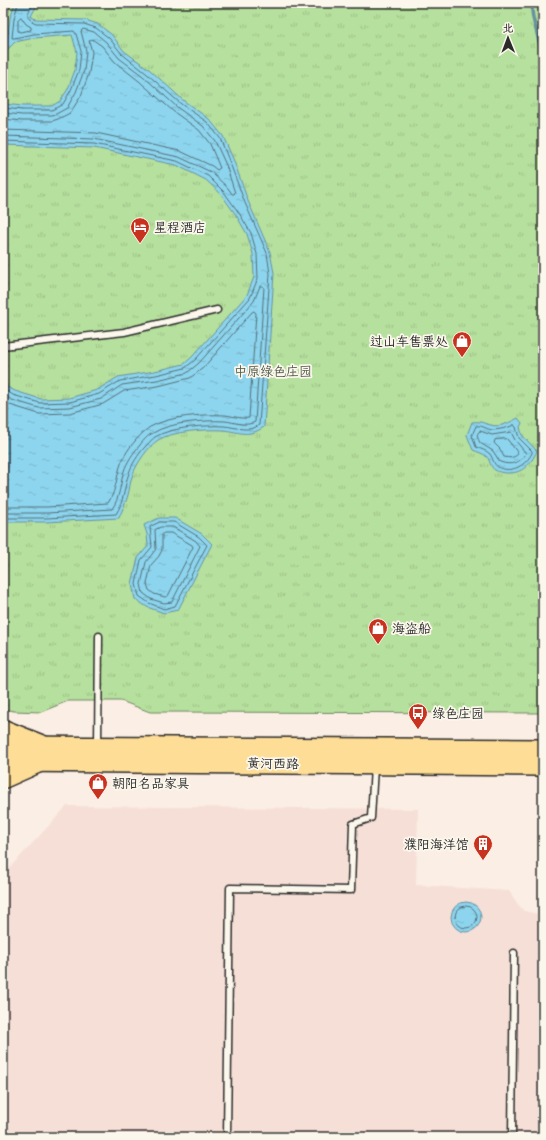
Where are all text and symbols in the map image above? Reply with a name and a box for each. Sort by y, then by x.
north arrow [488,18,528,58]
text: 北 [502,21,513,37]
hotel icon: 星程酒店 [129,216,151,244]
place label: 星程酒店 [154,219,206,238]
shop icon: 过山车售票处 [451,330,473,358]
place label: 过山车售票处 [370,333,448,352]
park label: 中原绿色庄园 [234,363,312,382]
shop icon: 海盗船 [367,617,389,645]
place label: 海盗船 [392,620,431,639]
bus stop icon: 绿色庄园 [407,702,429,730]
place label: 绿色庄园 [432,705,484,724]
street label: 黄河西路 [247,755,299,774]
shop icon: 朝阳名品家具 [87,772,109,800]
place label: 朝阳名品家具 [112,775,190,794]
building icon: 濮阳海洋馆 [472,833,494,861]
place label: 濮阳海洋馆 [404,836,469,855]

